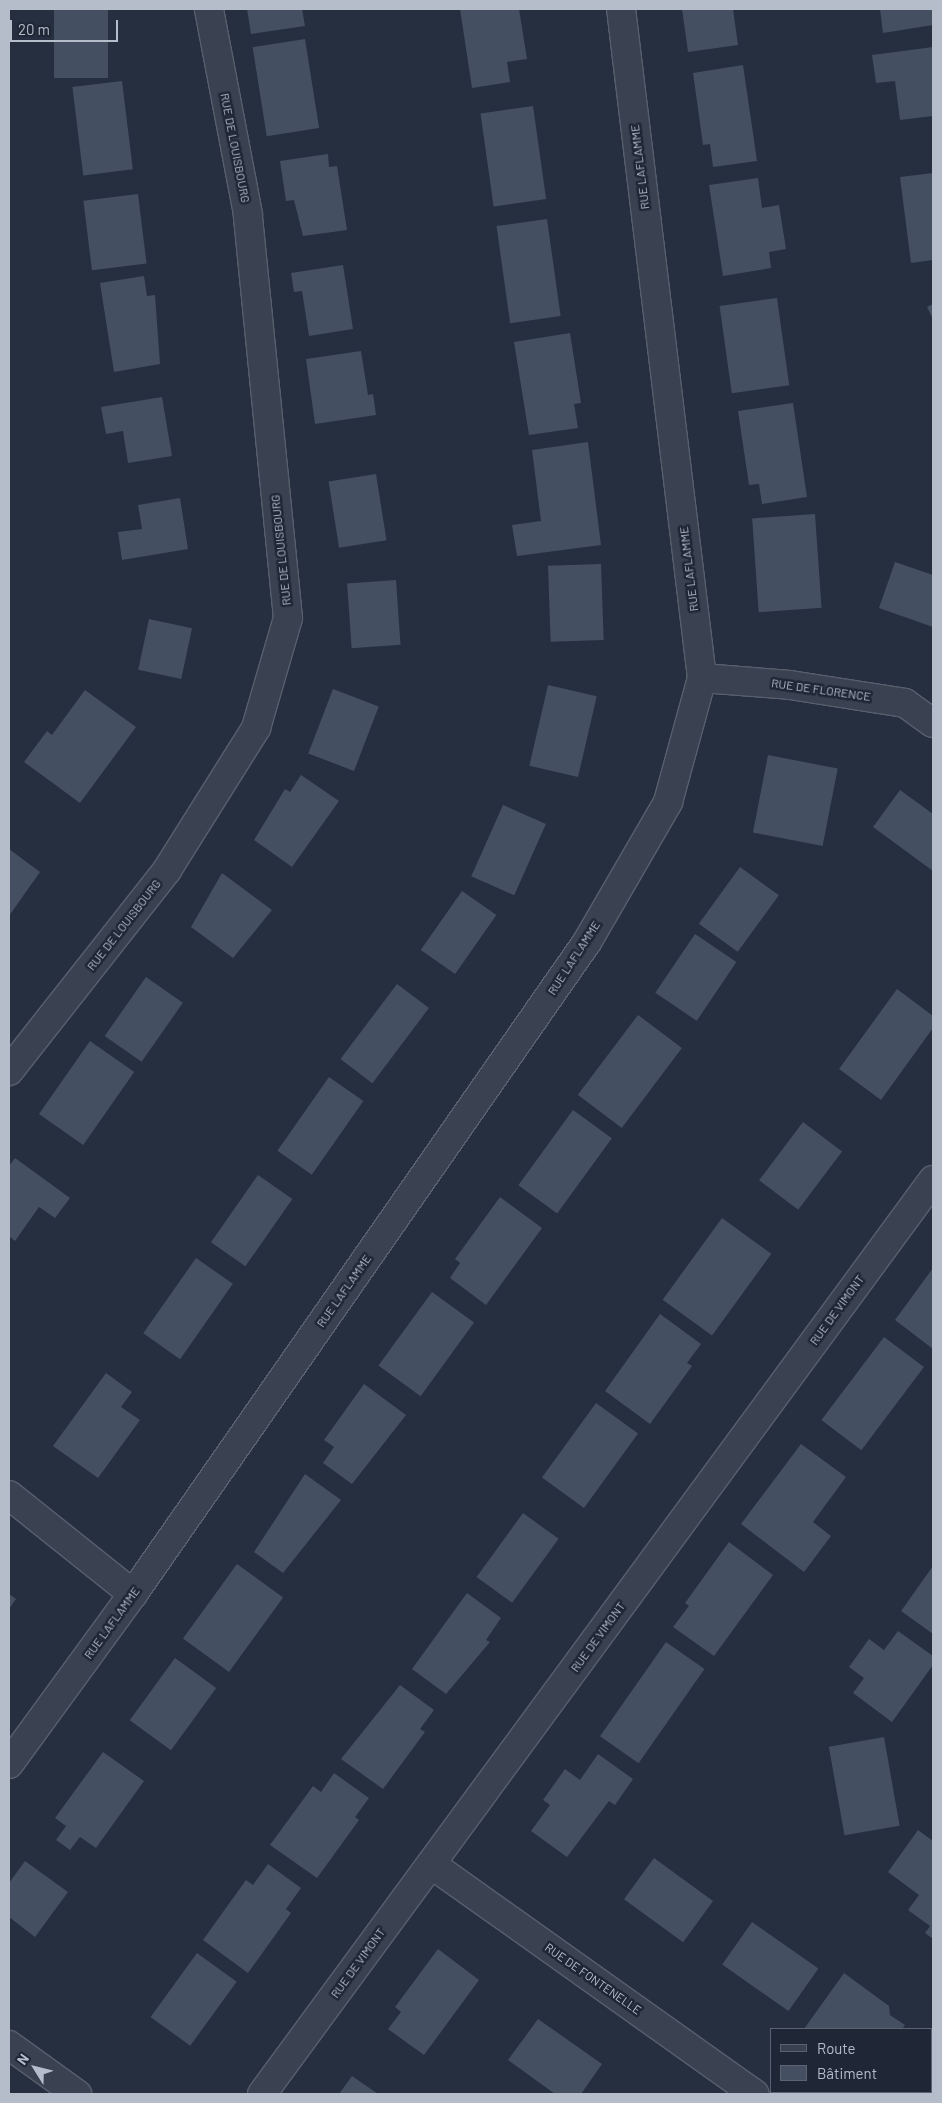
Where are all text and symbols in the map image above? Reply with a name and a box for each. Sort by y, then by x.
scale bar [12,10,120,42]
text: 20 m [18,20,50,38]
street label: RUE DE LOUISBOURG [217,92,253,204]
street label: RUE LAFLAMME [628,124,652,210]
street label: RUE DE LOUISBOURG [268,494,294,606]
street label: RUE LAFLAMME [677,526,701,612]
street label: RUE DE FLORENCE [770,676,872,704]
street label: RUE DE LOUISBOURG [84,877,164,973]
street label: RUE LAFLAMME [545,918,603,998]
street label: RUE LAFLAMME [314,1252,374,1330]
street label: RUE DE VIMONT [807,1272,867,1348]
street label: RUE LAFLAMME [81,1584,143,1662]
street label: RUE DE VIMONT [568,1599,628,1675]
street label: RUE DE VIMONT [328,1925,388,2001]
street label: RUE DE FONTENELLE [542,1940,644,2018]
legend [770,2028,932,2093]
text: Route [817,2039,856,2057]
north arrow [10,2043,60,2093]
text: N [13,2050,32,2068]
text: Bâtiment [817,2064,877,2082]

